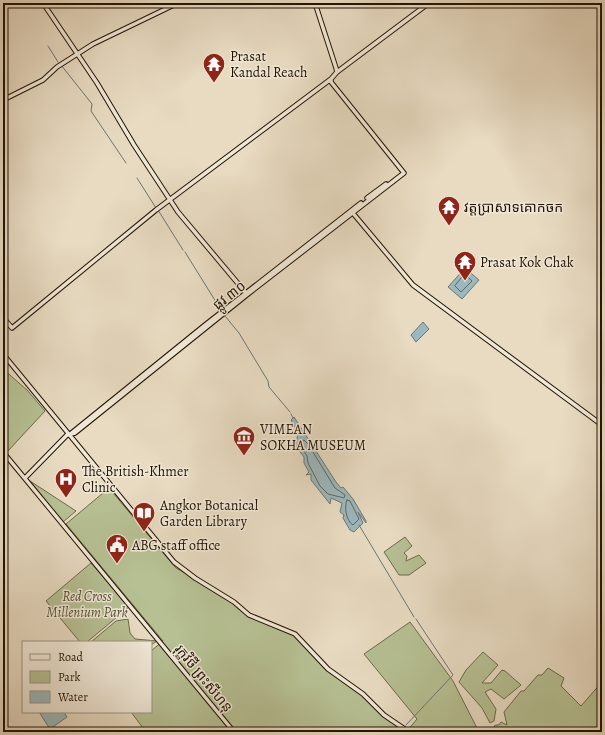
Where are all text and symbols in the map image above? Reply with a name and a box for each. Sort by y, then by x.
place label: Prasat Kandal Reach [230,47,308,82]
temple icon: Prasat Kandal Reach [201,51,227,84]
temple icon: វត្តប្រាសាទគោកចក [436,194,462,227]
place label: វត្តប្រាសាទគោកចក [464,198,563,217]
temple icon: Prasat Kok Chak [452,249,478,282]
place label: Prasat Kok Chak [480,253,574,272]
street label: ផ្លូវ ៣០ [209,276,251,316]
place label: VIMEAN SOKHA MUSEUM [259,420,366,455]
museum icon: VIMEAN SOKHA MUSEUM [231,424,257,457]
place label: The British-Khmer Clinic [82,462,189,497]
hospital icon: The British-Khmer Clinic [53,466,79,499]
place label: Angkor Botanical Garden Library [159,496,259,531]
library icon: Angkor Botanical Garden Library [131,500,157,533]
public building icon: ABG staff office [104,532,130,565]
place label: ABG staff office [131,536,220,555]
park label: Red Cross Millenium Park [46,587,128,622]
street label: រុក្ខវិថី ព្រះសីហនុ [170,640,237,716]
legend [22,641,152,713]
text: Road [58,649,84,665]
text: Park [58,669,81,685]
text: Water [57,689,88,705]

